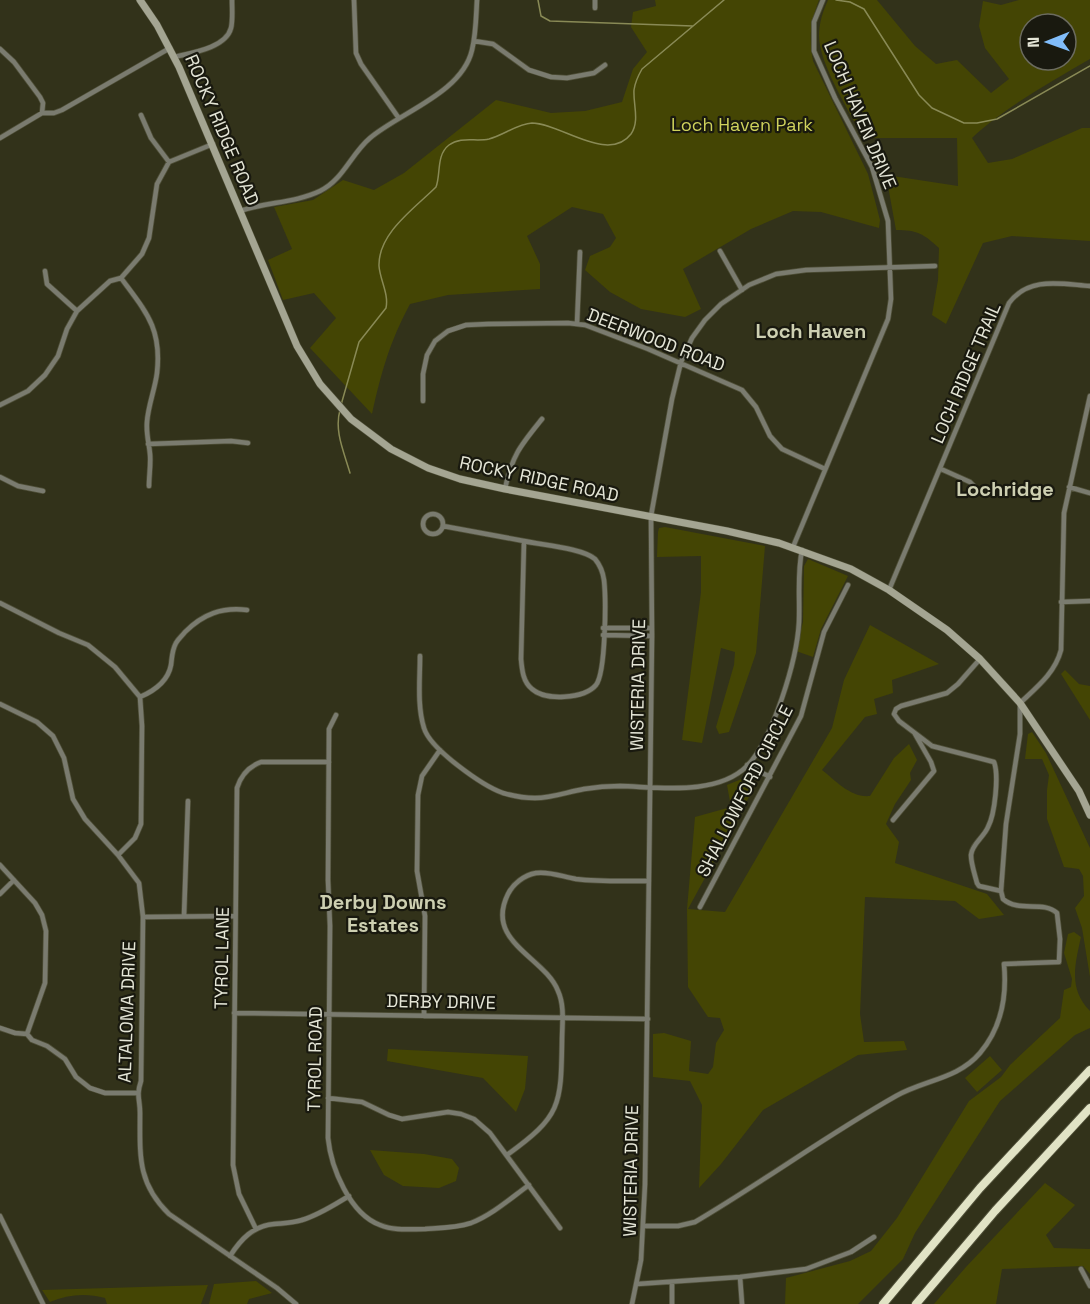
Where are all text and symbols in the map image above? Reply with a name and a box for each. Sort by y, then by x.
north arrow [1018,12,1078,72]
street label: LOCH HAVEN DRIVE [819,37,902,192]
text: N [1023,37,1044,48]
street label: ROCKY RIDGE ROAD [180,51,265,209]
park label: Loch Haven Park [671,113,813,136]
street label: LOCH RIDGE TRAIL [925,299,1006,447]
street label: DEERWOOD ROAD [584,303,728,376]
district label: Loch Haven [756,318,866,344]
street label: ROCKY RIDGE ROAD [457,450,621,507]
district label: Lochridge [956,476,1054,502]
street label: WISTERIA DRIVE [625,619,650,751]
street label: SHALLOWFORD CIRCLE [691,701,798,880]
district label: Derby Downs Estates [320,889,446,938]
street label: TYROL LANE [209,907,234,1009]
street label: ALTALOMA DRIVE [113,941,140,1083]
street label: DERBY DRIVE [386,989,496,1014]
street label: TYROL ROAD [302,1006,327,1112]
street label: WISTERIA DRIVE [618,1105,643,1237]

